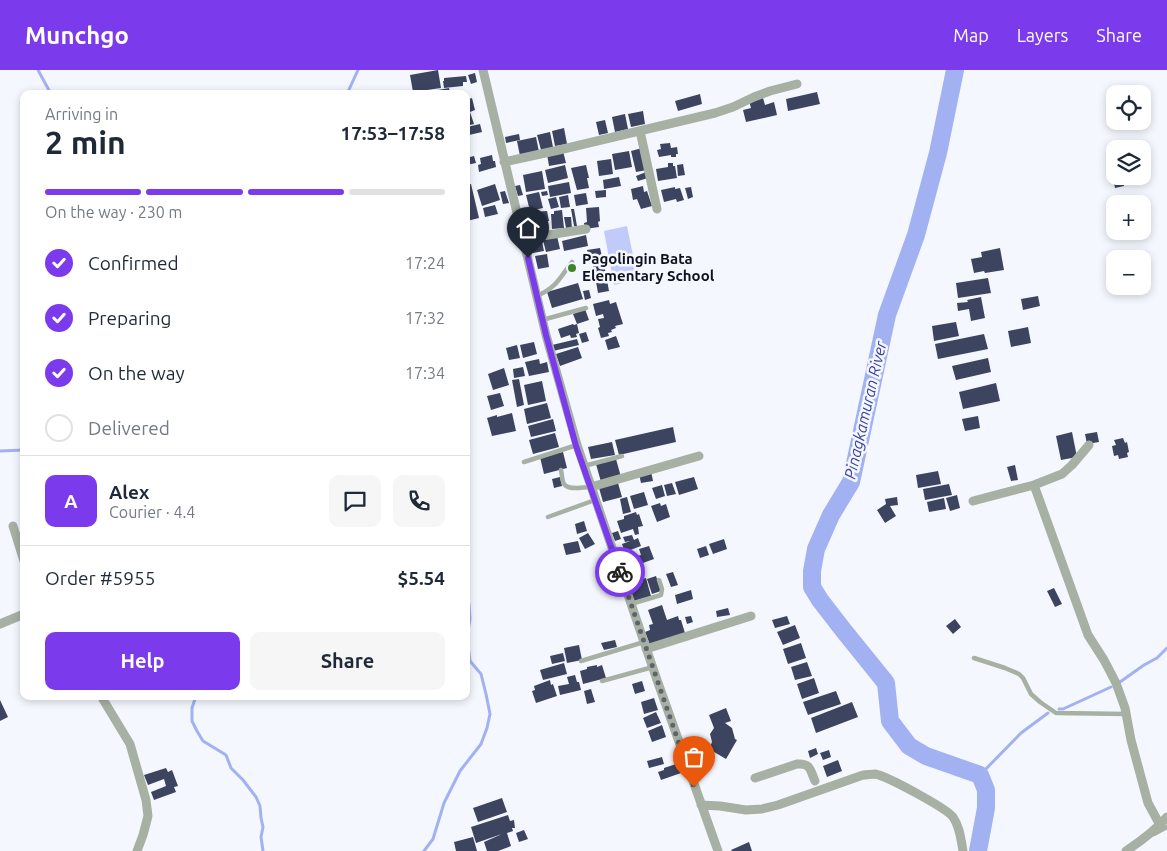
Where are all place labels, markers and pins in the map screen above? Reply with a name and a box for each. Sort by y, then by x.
pin [507,207,549,258]
place label: Pagolingin Bata Elementary School [582,250,715,284]
marker: Pagolingin Bata Elementary School [566,262,578,274]
pin [673,736,715,787]

